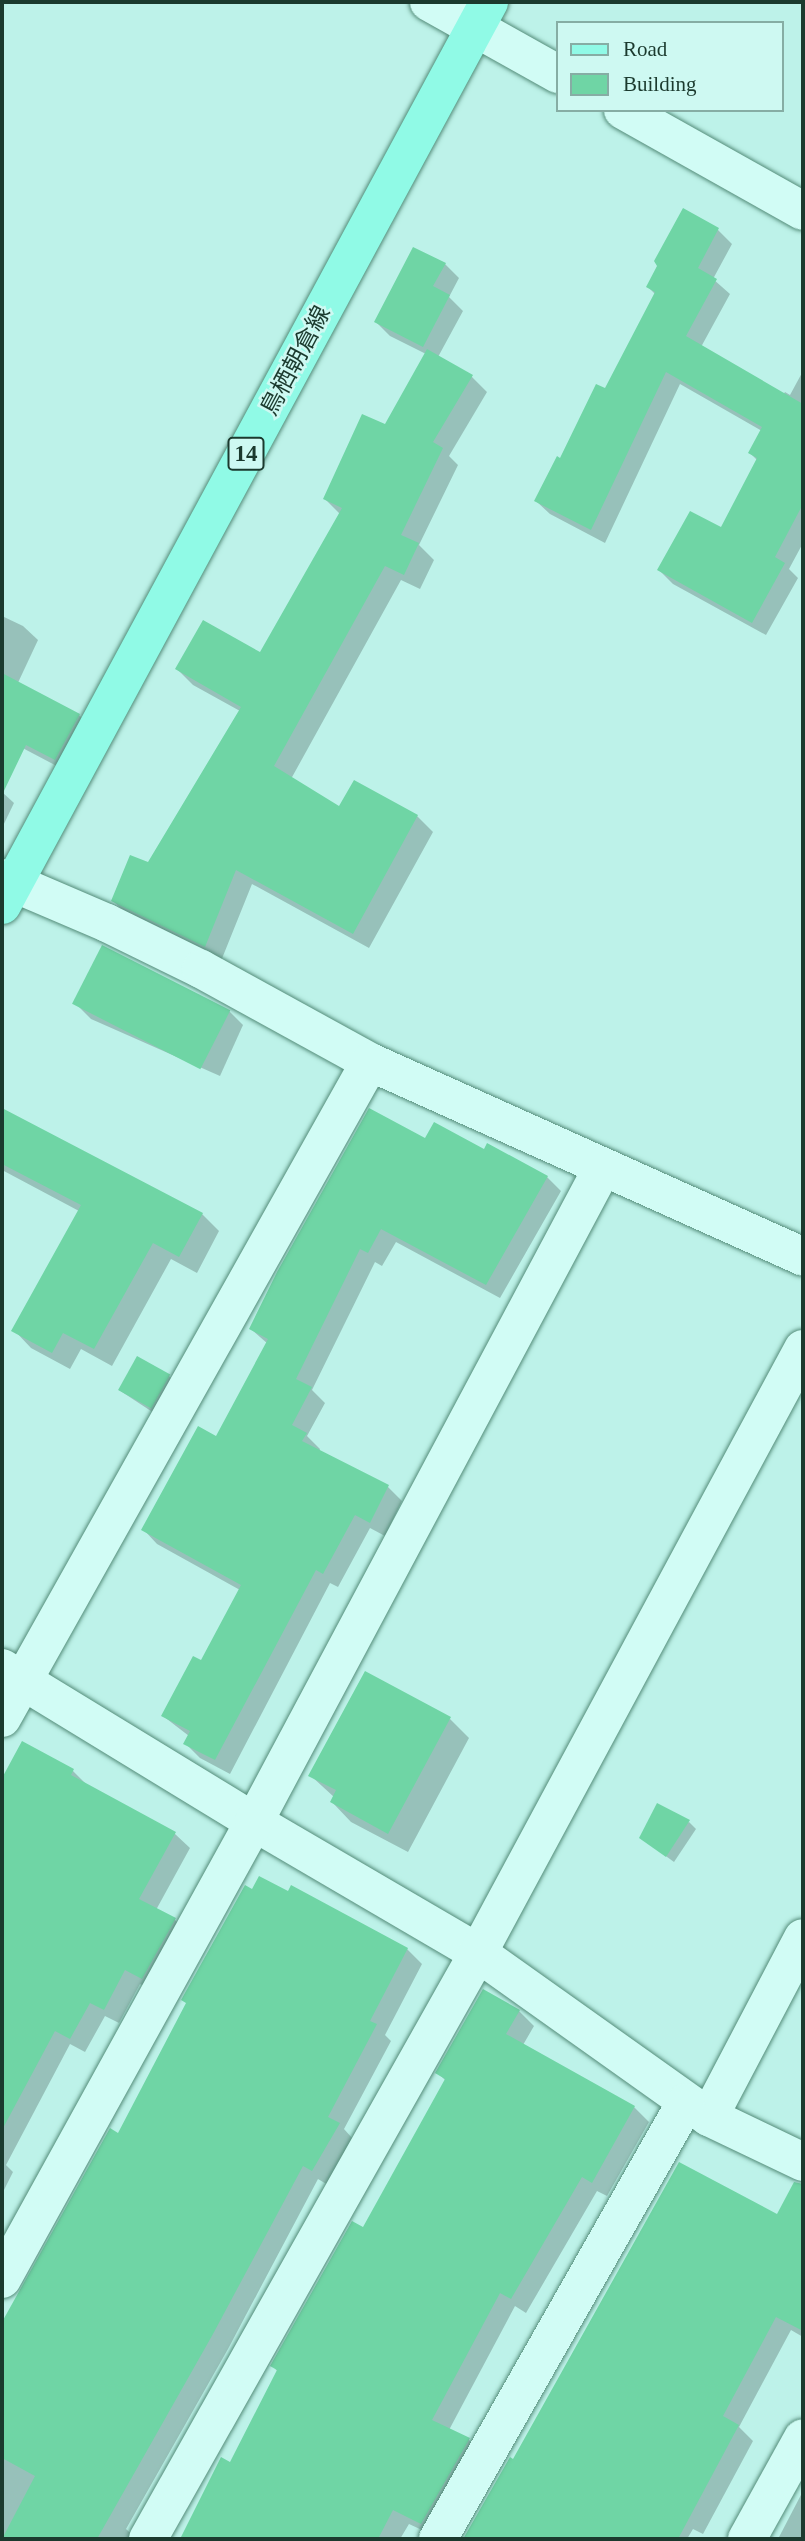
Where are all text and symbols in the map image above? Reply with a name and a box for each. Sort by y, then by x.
legend [556,21,784,112]
text: Road [623,37,667,61]
text: Building [623,72,697,96]
street label: 鳥栖朝倉線 [255,301,337,421]
road number: 14 [227,435,265,474]

